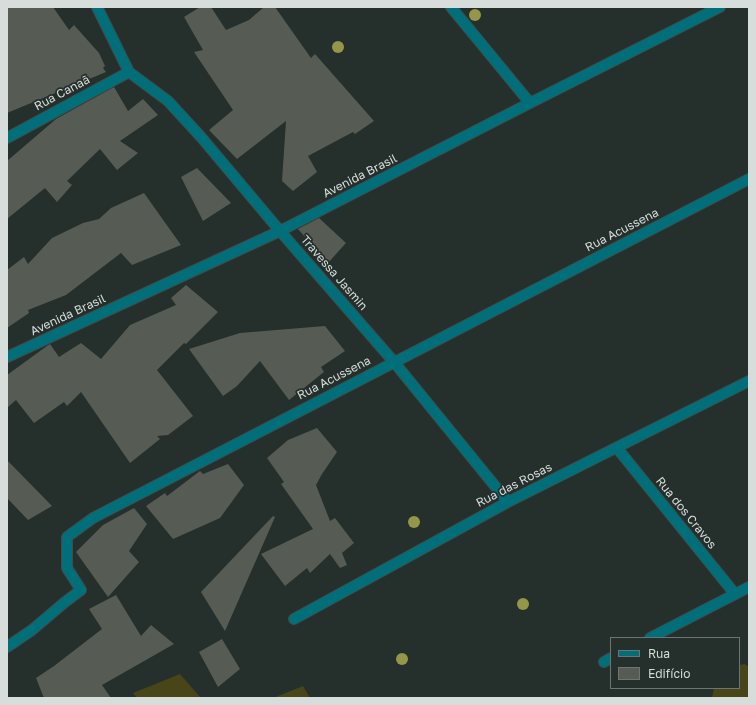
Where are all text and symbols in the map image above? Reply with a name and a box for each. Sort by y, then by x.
street label: Rua Canaã [32,72,92,114]
street label: Avenida Brasil [321,151,399,201]
street label: Rua Acussena [583,205,661,255]
street label: Travessa Jasmin [298,233,370,313]
street label: Avenida Brasil [28,291,108,339]
street label: Rua Acussena [295,353,373,403]
street label: Rua das Rosas [474,460,554,510]
street label: Rua dos Cravos [653,474,719,552]
legend [610,637,740,689]
text: Rua [648,646,670,661]
text: Edifício [648,666,690,681]

